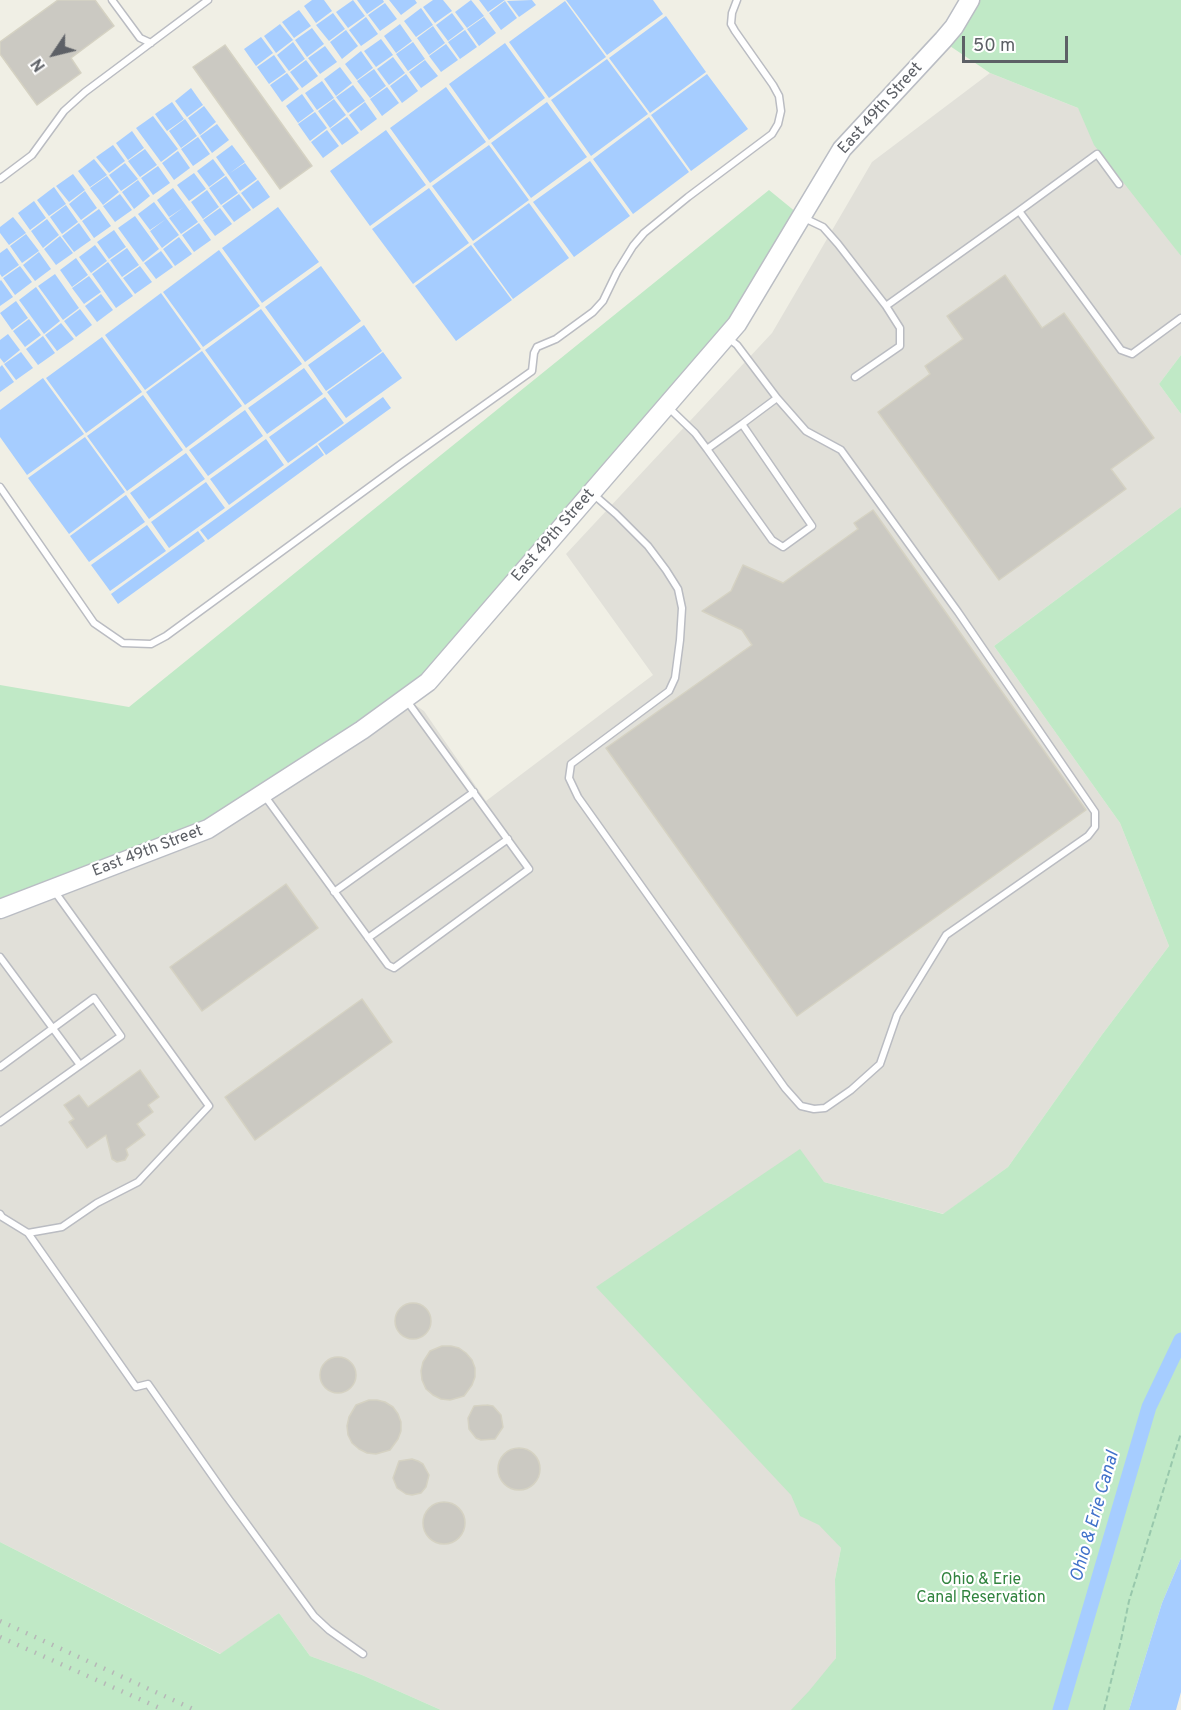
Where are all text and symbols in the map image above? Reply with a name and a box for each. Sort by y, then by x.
north arrow [24,24,84,84]
scale bar [965,24,1072,62]
text: 50 m [973,35,1015,58]
text: N [28,54,51,75]
street label: East 49th Street [835,59,927,159]
street label: East 49th Street [508,486,600,586]
street label: East 49th Street [90,822,206,882]
water label: Ohio & Erie Canal [1067,1449,1125,1585]
park label: Ohio & Erie Canal Reservation [916,1571,1046,1609]

